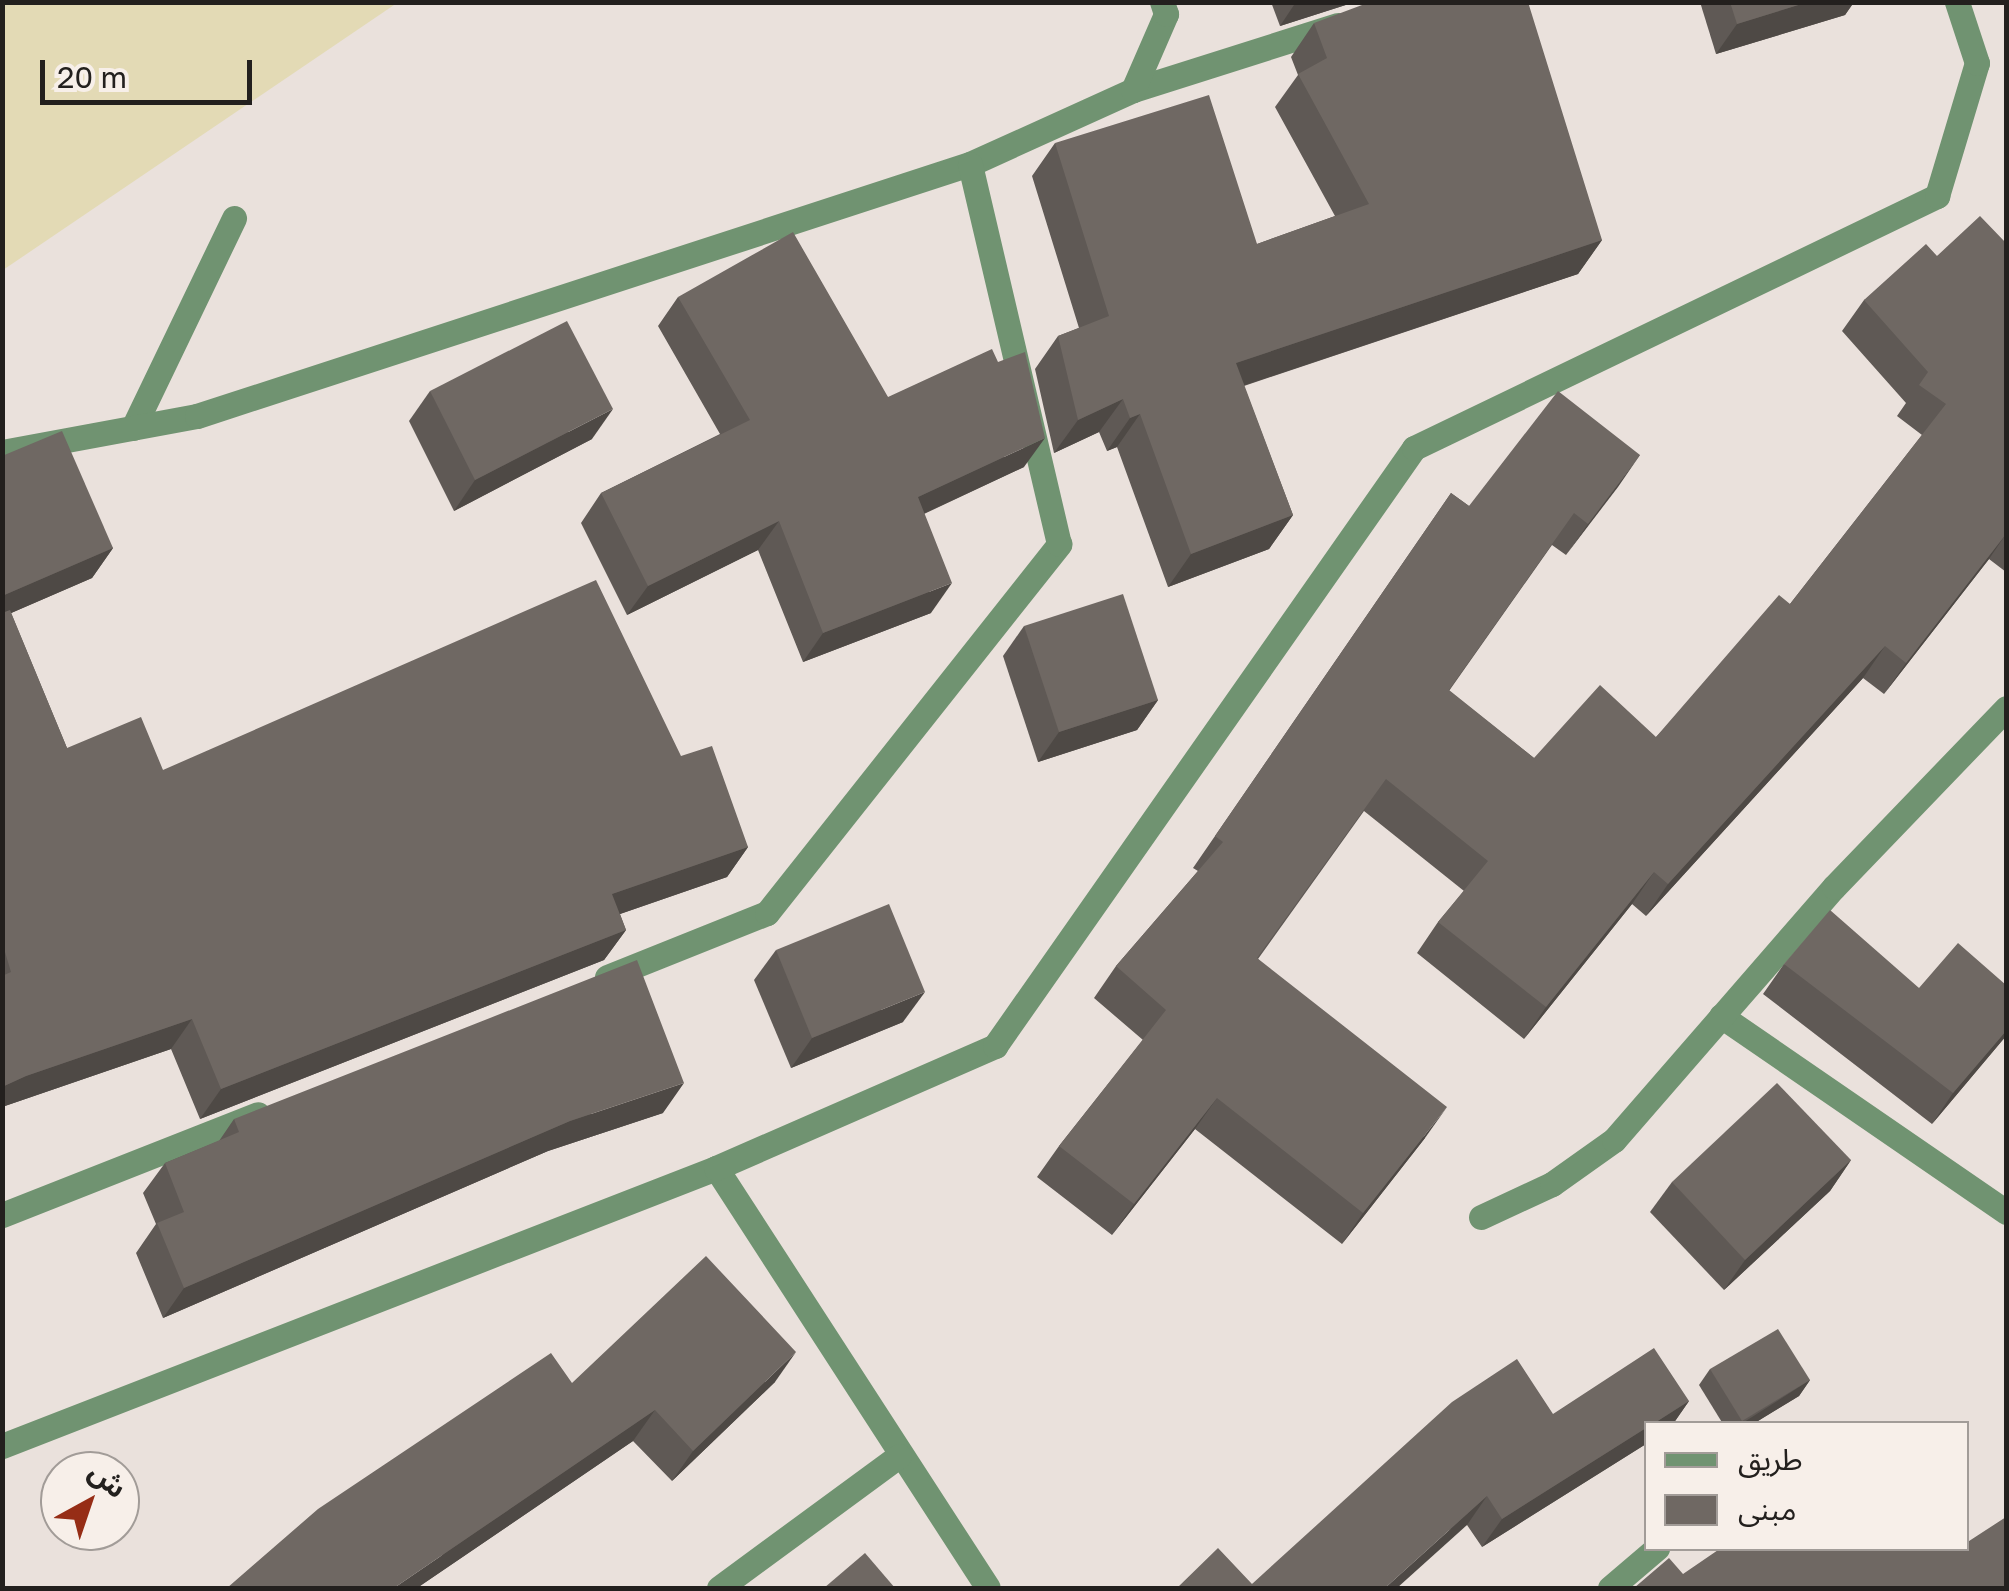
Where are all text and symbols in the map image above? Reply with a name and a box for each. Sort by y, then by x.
scale bar [45,40,258,102]
text: 20 m [57,59,127,95]
legend [1644,1421,1969,1551]
text: طريق [1738,1441,1803,1477]
north arrow [40,1451,140,1551]
text: ش [83,1454,134,1504]
text: مبنى [1738,1491,1796,1527]

